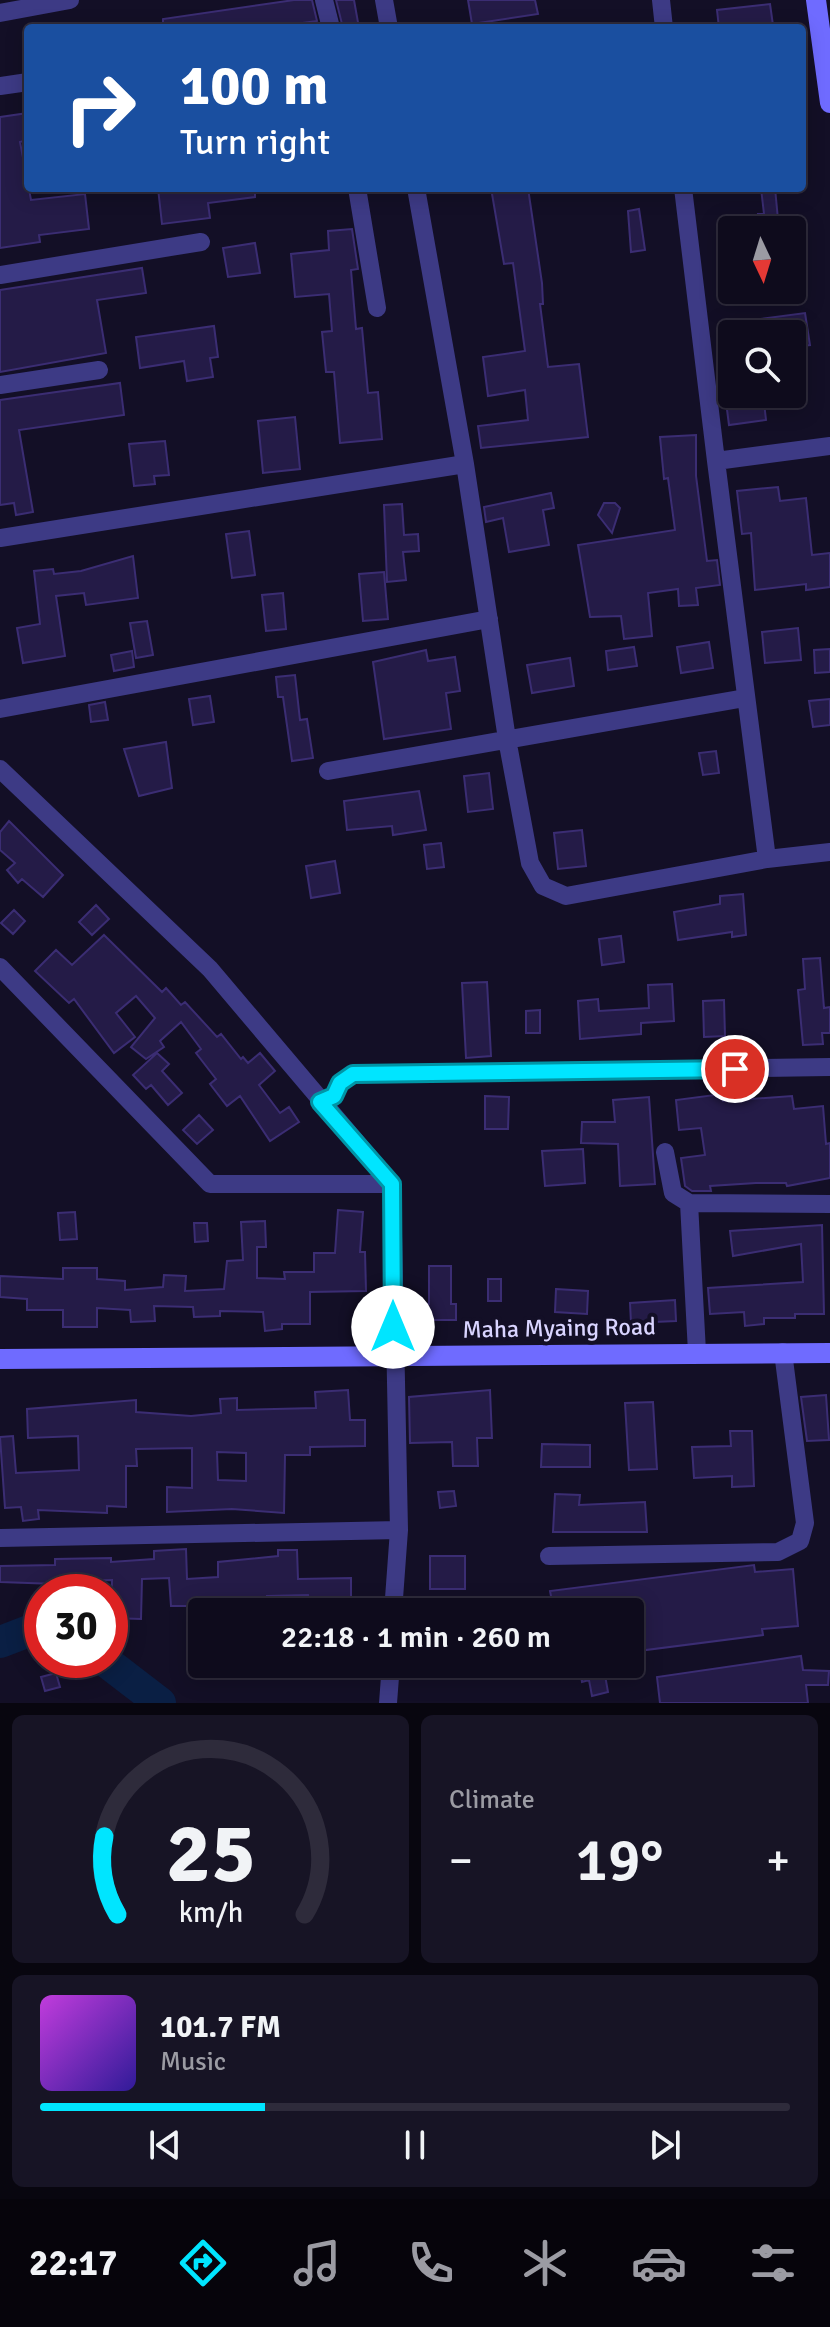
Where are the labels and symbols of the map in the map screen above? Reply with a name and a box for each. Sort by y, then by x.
north arrow [718,216,806,304]
pin [701,1035,769,1103]
position arrow [351,1285,435,1369]
street label: Maha Myaing Road [462,1311,656,1345]
speed limit sign: 30 [24,1574,128,1678]

